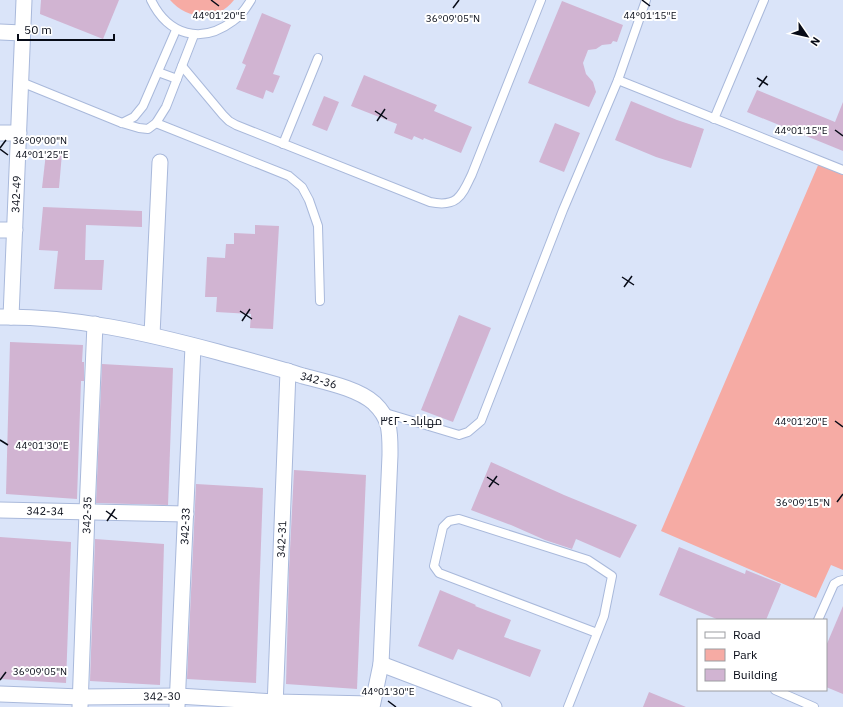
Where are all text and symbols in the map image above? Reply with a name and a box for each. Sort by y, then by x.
text: 44°01'20"E [192,9,246,22]
text: 44°01'15"E [623,9,677,22]
text: 36°09'05"N [426,12,480,25]
scale bar [18,16,114,42]
north arrow [787,16,827,56]
text: 50 m [24,22,52,37]
text: N [807,34,823,49]
text: 44°01'15"E [774,124,828,137]
text: 36°09'00"N [13,134,67,147]
text: 44°01'25"E [15,148,69,161]
street label: 342-49 [8,175,24,213]
street label: 342-36 [299,369,339,392]
district label: مهاباد - ٣٤٢ [380,413,442,428]
text: 44°01'20"E [774,415,828,428]
text: 44°01'30"E [15,439,69,452]
street label: 342-35 [79,496,95,534]
text: 36°09'15"N [776,496,830,509]
street label: 342-34 [26,504,64,518]
street label: 342-33 [177,507,193,545]
street label: 342-31 [274,520,289,558]
legend [697,619,827,691]
text: Road [733,627,761,642]
text: Park [733,647,758,662]
text: 36°09'05"N [13,665,67,678]
text: Building [733,667,778,682]
text: 44°01'30"E [361,685,415,698]
street label: 342-30 [143,689,181,703]

